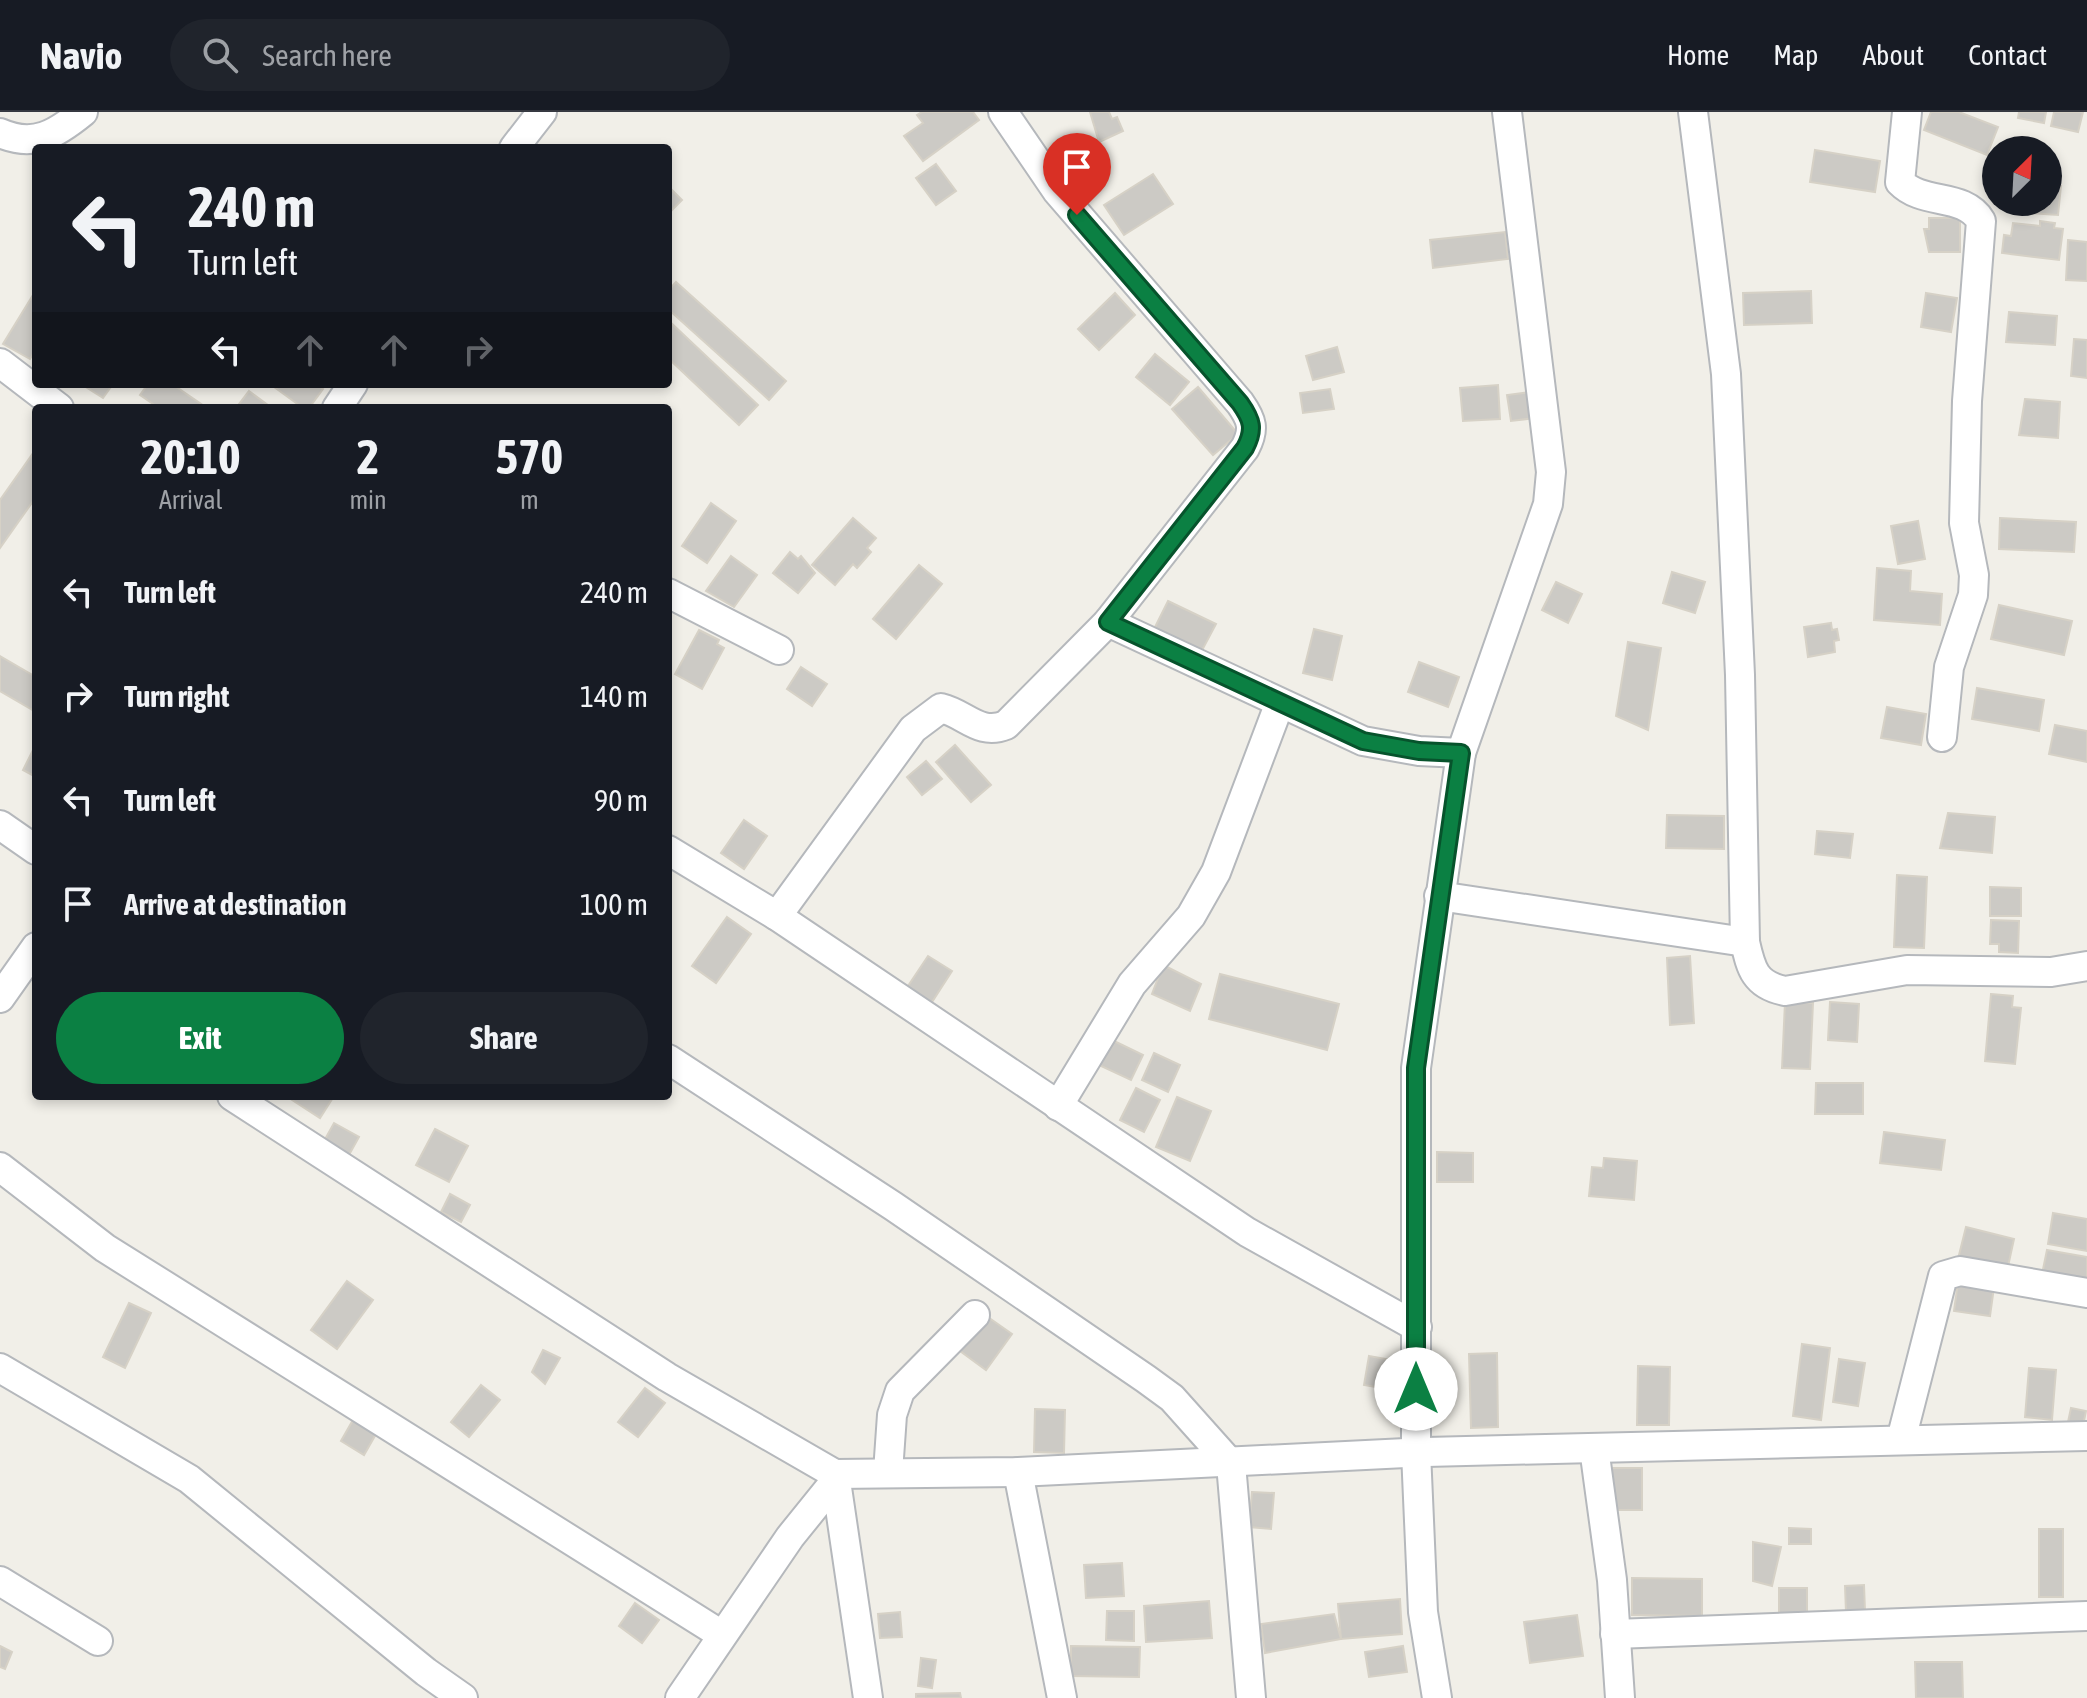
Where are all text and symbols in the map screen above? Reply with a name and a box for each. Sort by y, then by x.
search box [170,19,730,91]
icon: search [198,33,242,77]
text: Navio [40,34,122,77]
text: Search here [262,38,392,72]
text: Home [1667,39,1729,71]
text: Map [1773,39,1818,71]
text: About [1862,39,1924,71]
text: Contact [1968,39,2047,71]
pin [1043,133,1111,215]
north arrow [1982,136,2062,216]
map controls [1982,136,2062,216]
icon: arrive [1055,145,1099,189]
text: 240 m [188,175,315,239]
icon: left [56,176,160,280]
text: Turn left [188,241,298,283]
icon: left [204,328,248,372]
icon: ahead [288,328,332,372]
icon: ahead [372,328,416,372]
icon: right [456,328,500,372]
text: 20:10 [141,429,241,484]
text: 2 [357,429,379,484]
text: 570 [496,429,563,484]
text: Arrival [159,485,222,515]
text: min [349,485,387,515]
text: m [520,485,539,515]
icon: left [56,570,100,614]
text: Turn left [124,575,216,609]
text: 240 m [580,575,648,609]
icon: right [56,674,100,718]
text: Turn right [124,679,230,713]
text: 140 m [580,679,648,713]
icon: left [56,778,100,822]
text: Turn left [124,783,216,817]
text: 90 m [594,783,648,817]
icon: arrive [56,882,100,926]
text: Arrive at destination [124,887,346,921]
text: 100 m [580,887,648,921]
button: Exit [56,992,344,1084]
button: Share [360,992,648,1084]
position arrow [1374,1347,1458,1431]

